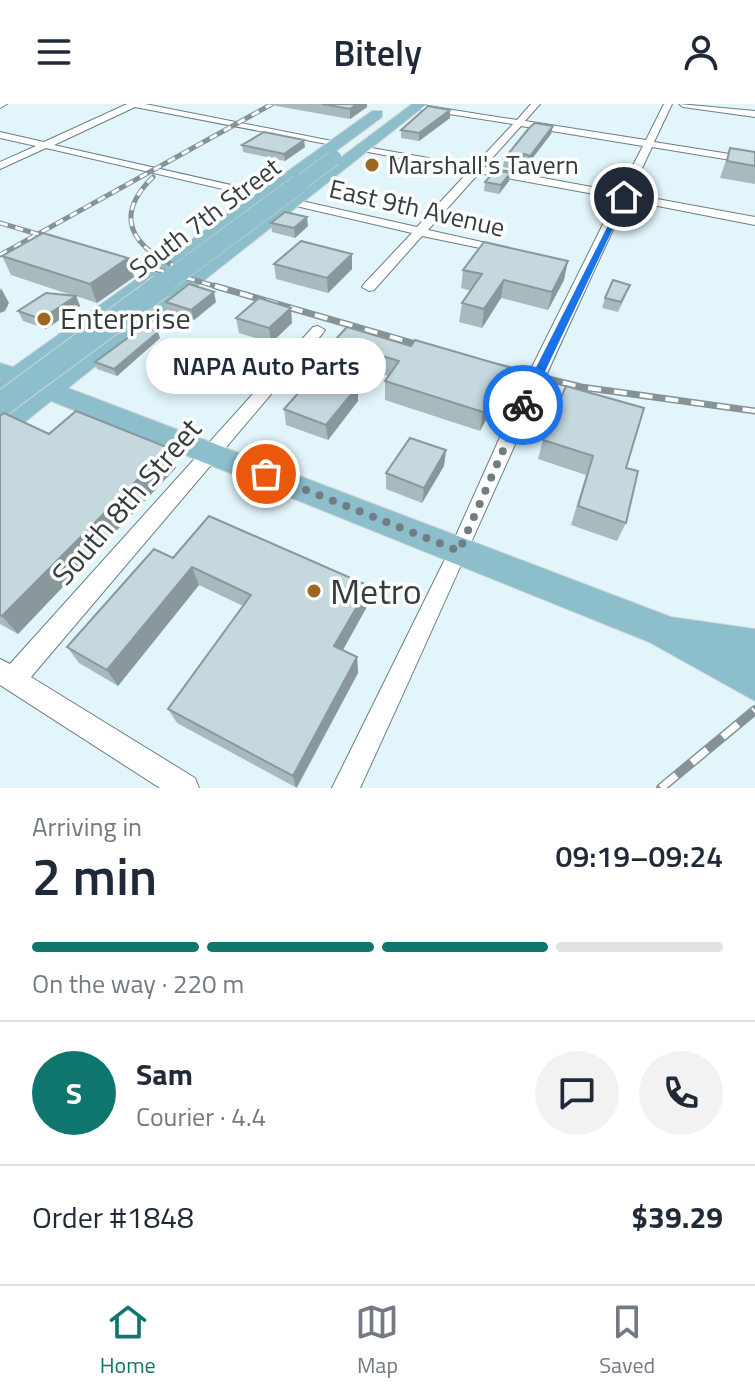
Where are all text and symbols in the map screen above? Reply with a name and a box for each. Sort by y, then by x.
text: Bitely [333,25,422,80]
icon: menu [32,30,76,74]
icon: person [679,30,723,74]
place label: Marshall's Tavern [388,145,579,184]
street label: South 7th Street [121,148,289,288]
marker: Marshall's Tavern [363,156,381,174]
pin [590,163,658,231]
street label: East 9th Avenue [325,168,509,247]
icon: home [602,175,646,219]
place label: Enterprise [60,295,191,341]
marker: Enterprise [35,310,53,328]
callout: NAPA Auto Parts [146,338,386,394]
text: NAPA Auto Parts [172,346,360,385]
courier [483,365,563,445]
icon: bike [501,383,545,427]
street label: South 8th Street [40,407,212,595]
pin [232,440,300,508]
icon: bag [244,452,288,496]
place label: Metro [330,563,422,618]
marker: Metro [305,582,323,600]
text: Arriving in [32,807,142,846]
text: 09:19–09:24 [556,833,723,879]
text: 2 min [32,836,157,915]
text: On the way · 220 m [32,964,244,1003]
text: Sam [136,1051,193,1097]
button: chat [535,1051,619,1135]
button: phone [639,1051,723,1135]
text: S [66,1070,82,1116]
text: Courier · 4.4 [136,1097,266,1136]
text: Order #1848 [32,1194,194,1240]
text: $39.29 [631,1194,723,1240]
tab: Home [100,1300,156,1382]
tab: Map [355,1300,399,1382]
tab: Saved [599,1300,655,1382]

